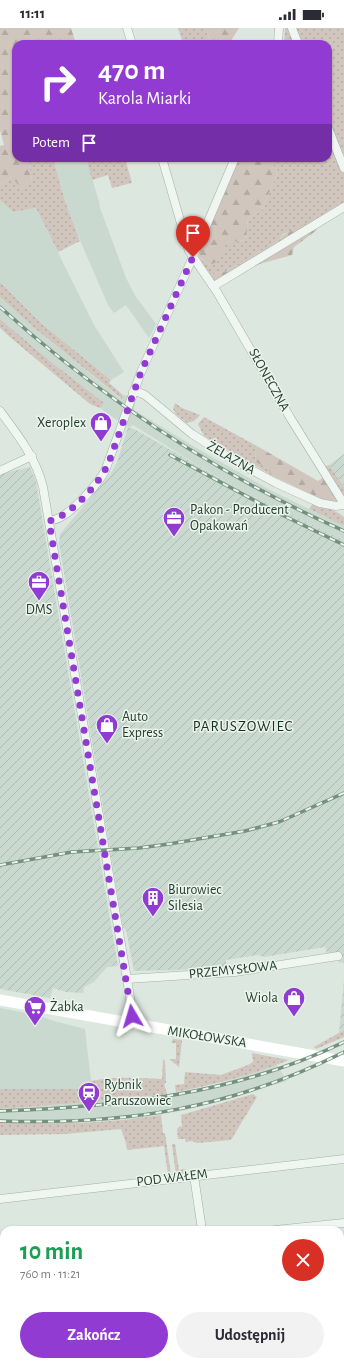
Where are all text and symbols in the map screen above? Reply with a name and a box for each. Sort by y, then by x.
text: 11:11 [20,6,45,21]
icon: right [32,56,84,108]
text: 470 m [98,57,166,85]
text: Karola Miarki [98,90,191,108]
icon: arrive [78,132,100,154]
text: Potem [32,135,70,150]
pin [176,216,210,257]
icon: arrive [182,222,204,244]
street label: SŁONECZNA [246,346,292,414]
shop icon: Xeroplex [88,410,114,443]
place label: Xeroplex [37,416,86,430]
street label: ŻELAZNA [205,436,259,477]
place label: Pakon - Producent Opakowań [190,503,289,533]
office icon: Pakon - Producent Opakowań [161,505,187,538]
office icon: DMS [26,569,52,602]
place label: DMS [26,603,52,617]
place label: Auto Express [122,710,163,740]
shop icon: Auto Express [94,712,120,745]
district label: PARUSZOWIEC [193,719,293,734]
place label: Biurowiec Silesia [168,883,222,913]
building icon: Biurowiec Silesia [140,885,166,918]
street label: PRZEMYSŁOWA [188,958,278,982]
shop icon: Wiola [281,985,307,1018]
place label: Wiola [245,991,279,1005]
supermarket icon: Żabka [22,994,48,1027]
position arrow [111,995,153,1037]
place label: Żabka [50,997,84,1014]
street label: MIKOŁOWSKA [166,1024,248,1050]
place label: Rybnik Paruszowiec [104,1078,172,1108]
station icon: Rybnik Paruszowiec [76,1080,102,1113]
street label: POD WAŁEM [136,1167,208,1189]
button: close [282,1239,324,1281]
text: 10 min [20,1240,83,1264]
text: 760 m · 11:21 [20,1268,81,1281]
button: Zakończ [20,1312,168,1358]
button: Udostępnij [176,1312,324,1358]

